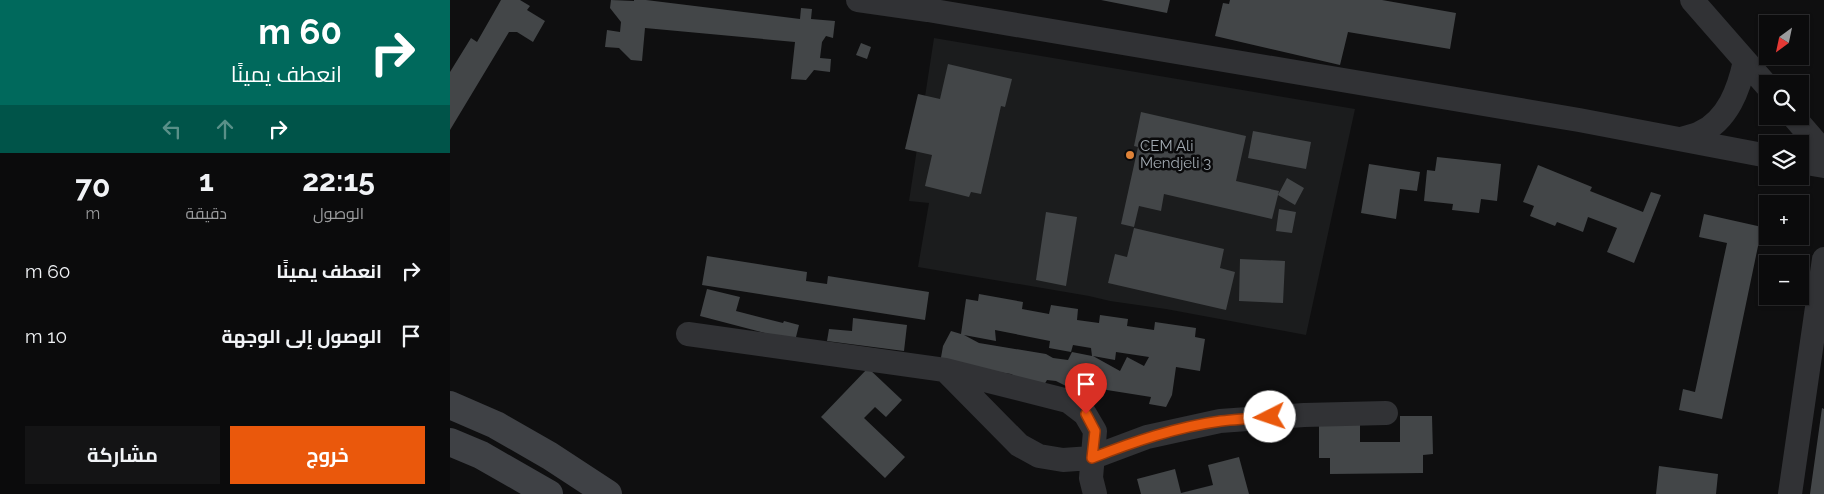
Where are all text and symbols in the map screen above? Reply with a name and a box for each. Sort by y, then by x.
text: 60 m [258,11,342,52]
north arrow [1759,15,1809,65]
map controls [1759,15,1809,305]
icon: right [360,20,425,85]
text: انعطف يمينًا [231,61,342,87]
button: search [1759,75,1809,125]
icon: left [158,115,186,143]
icon: ahead [211,115,239,143]
icon: right [264,115,292,143]
button: layers [1759,135,1809,185]
place label: CEM Ali Mendjeli 3 [1140,137,1211,172]
marker: CEM Ali Mendjeli 3 [1124,149,1136,161]
text: 1 [199,163,214,198]
text: 22:15 [302,163,375,198]
text: 70 [75,169,110,204]
button: + [1759,195,1809,245]
text: m [85,204,100,223]
text: دقيقة [185,204,227,223]
text: الوصول [313,204,364,223]
button: − [1759,255,1809,305]
icon: right [397,257,425,285]
text: 60 m [25,260,70,282]
text: انعطف يمينًا [276,260,382,282]
icon: arrive [397,322,425,350]
text: 10 m [25,325,67,347]
text: الوصول إلى الوجهة [222,325,382,347]
pin [1065,363,1107,414]
icon: arrive [1072,370,1100,398]
position arrow [1243,390,1295,442]
button: مشاركة [25,426,220,484]
button: خروج [230,426,425,484]

